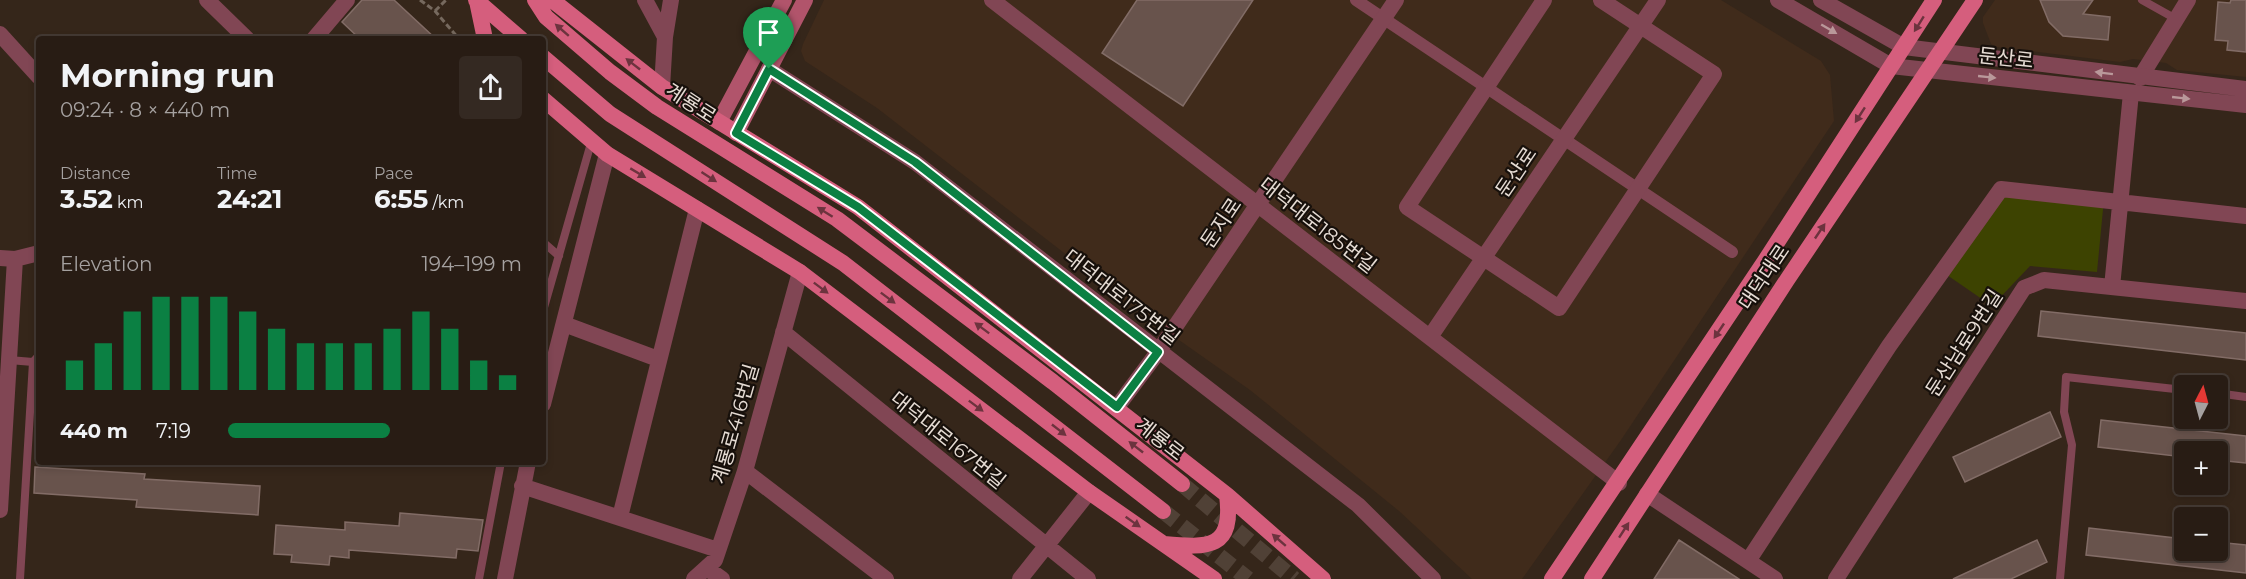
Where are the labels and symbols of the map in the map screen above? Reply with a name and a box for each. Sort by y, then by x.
pin [743,7,794,69]
one-way arrow [1913,15,1924,32]
one-way arrow [554,23,569,37]
one-way arrow [1821,24,1837,35]
street label: 둔산로 [1977,43,2035,73]
one-way arrow [625,59,640,71]
one-way arrow [2095,69,2114,78]
one-way arrow [1977,72,1996,82]
street label: 계룡로 [661,78,721,128]
one-way arrow [2171,93,2190,103]
one-way arrow [1854,107,1865,123]
street label: 둔산로 [1491,142,1541,202]
one-way arrow [630,168,646,179]
one-way arrow [701,172,718,183]
street label: 대덕대로185번길 [1255,172,1381,278]
street label: 둔지로 [1196,193,1246,253]
one-way arrow [817,207,833,218]
one-way arrow [1814,224,1826,240]
street label: 대덕대로 [1733,240,1795,314]
street label: 대덕대로175번길 [1059,244,1185,350]
one-way arrow [813,282,829,294]
street label: 둔산남로9번길 [1921,285,2007,401]
one-way arrow [880,292,896,305]
one-way arrow [974,323,989,335]
one-way arrow [1714,323,1725,339]
street label: 계룡로416번길 [706,361,764,487]
north arrow [2174,375,2228,429]
street label: 대덕대로167번길 [885,386,1011,494]
one-way arrow [968,400,984,412]
street label: 계룡로 [1131,413,1189,465]
one-way arrow [1051,424,1067,437]
one-way arrow [1128,441,1144,454]
one-way arrow [1125,516,1140,528]
one-way arrow [1618,522,1629,538]
one-way arrow [1272,534,1287,547]

